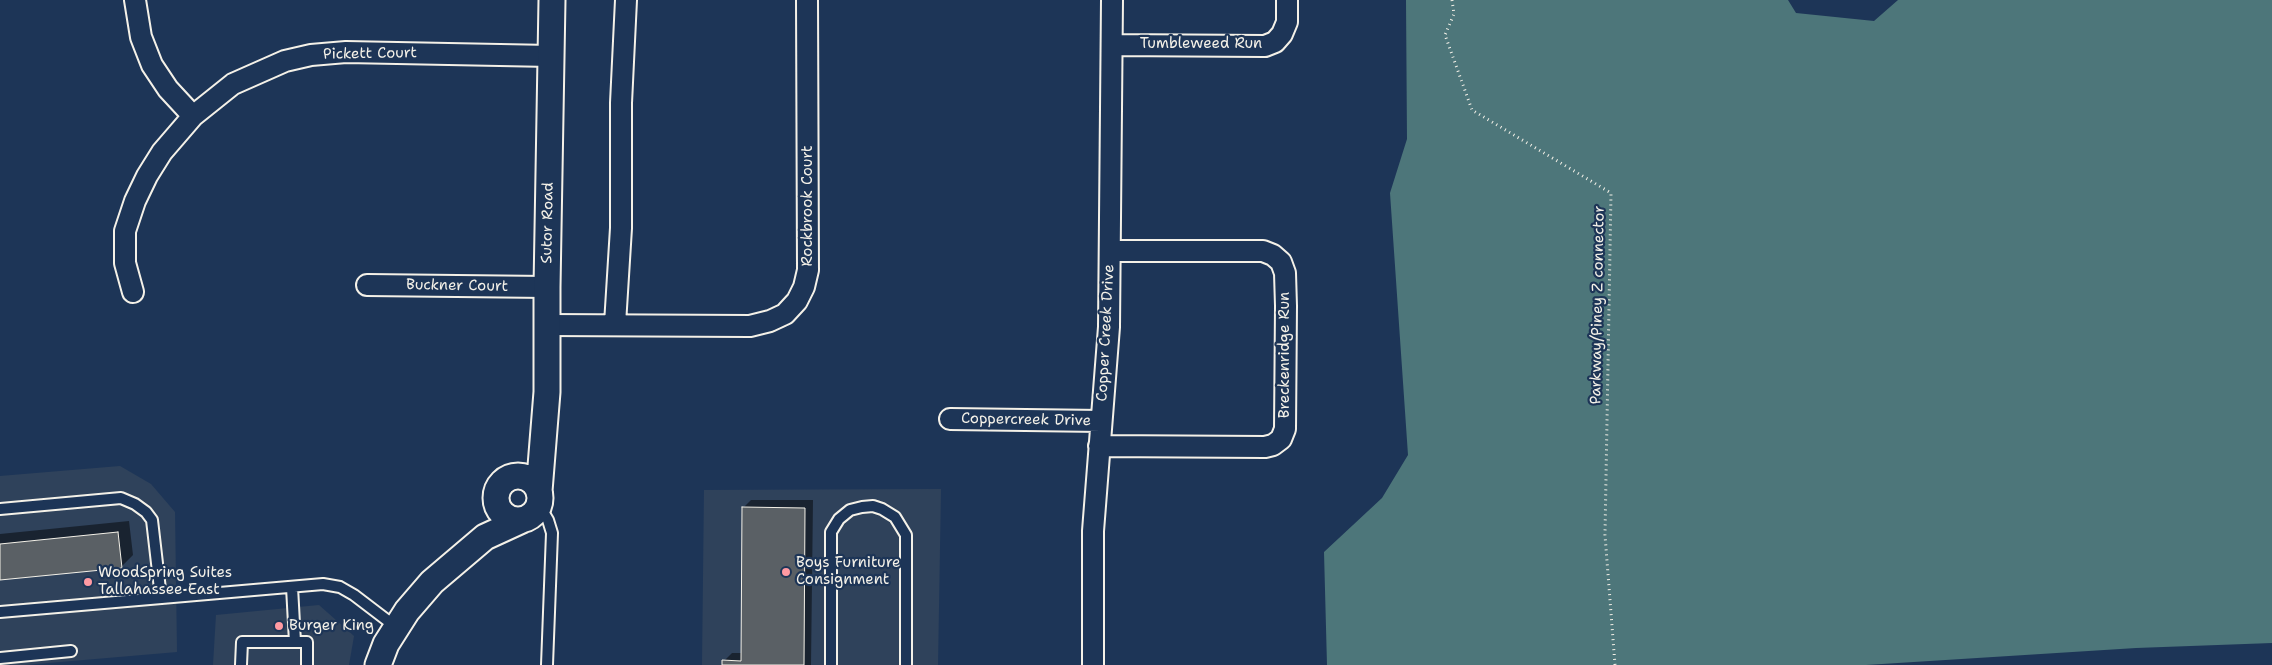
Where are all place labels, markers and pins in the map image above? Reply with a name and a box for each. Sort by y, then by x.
place label: Boys Furniture Consignment [796,554,900,589]
place label: WoodSpring Suites Tallahassee East [98,564,232,599]
marker: Boys Furniture Consignment [780,566,792,578]
marker: WoodSpring Suites Tallahassee East [82,576,94,588]
place label: Burger King [289,617,374,635]
marker: Burger King [273,620,285,632]

